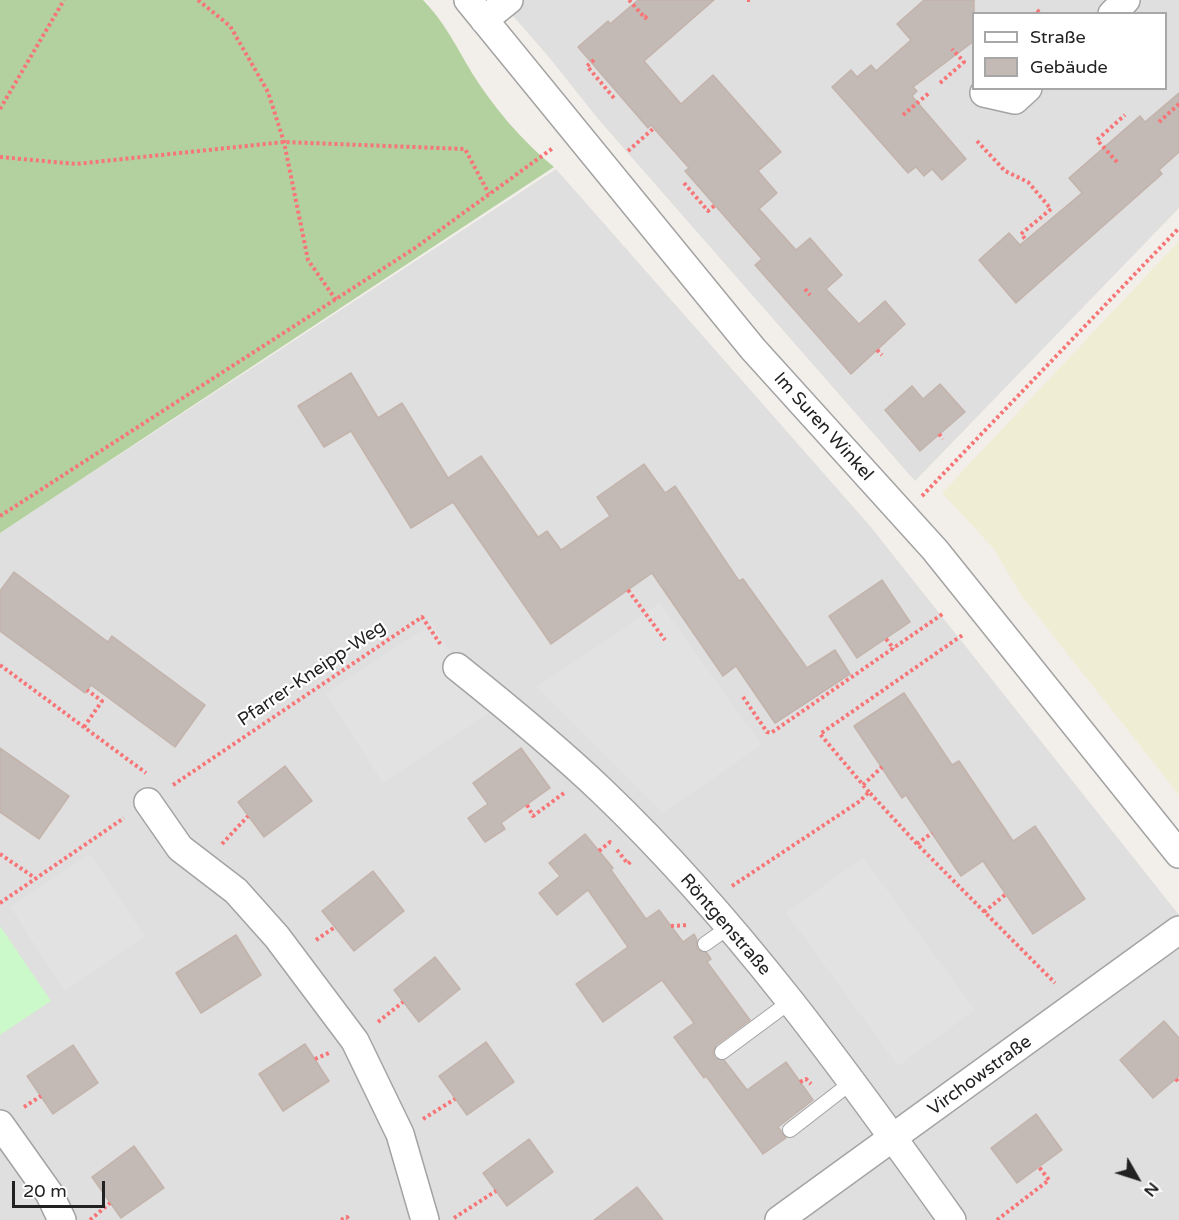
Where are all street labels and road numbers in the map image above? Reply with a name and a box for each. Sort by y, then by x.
street label: Im Suren Winkel [769,368,877,486]
street label: Pfarrer-Kneipp-Weg [234,617,390,731]
street label: Röntgenstraße [675,870,775,980]
street label: Virchowstraße [924,1031,1036,1121]

